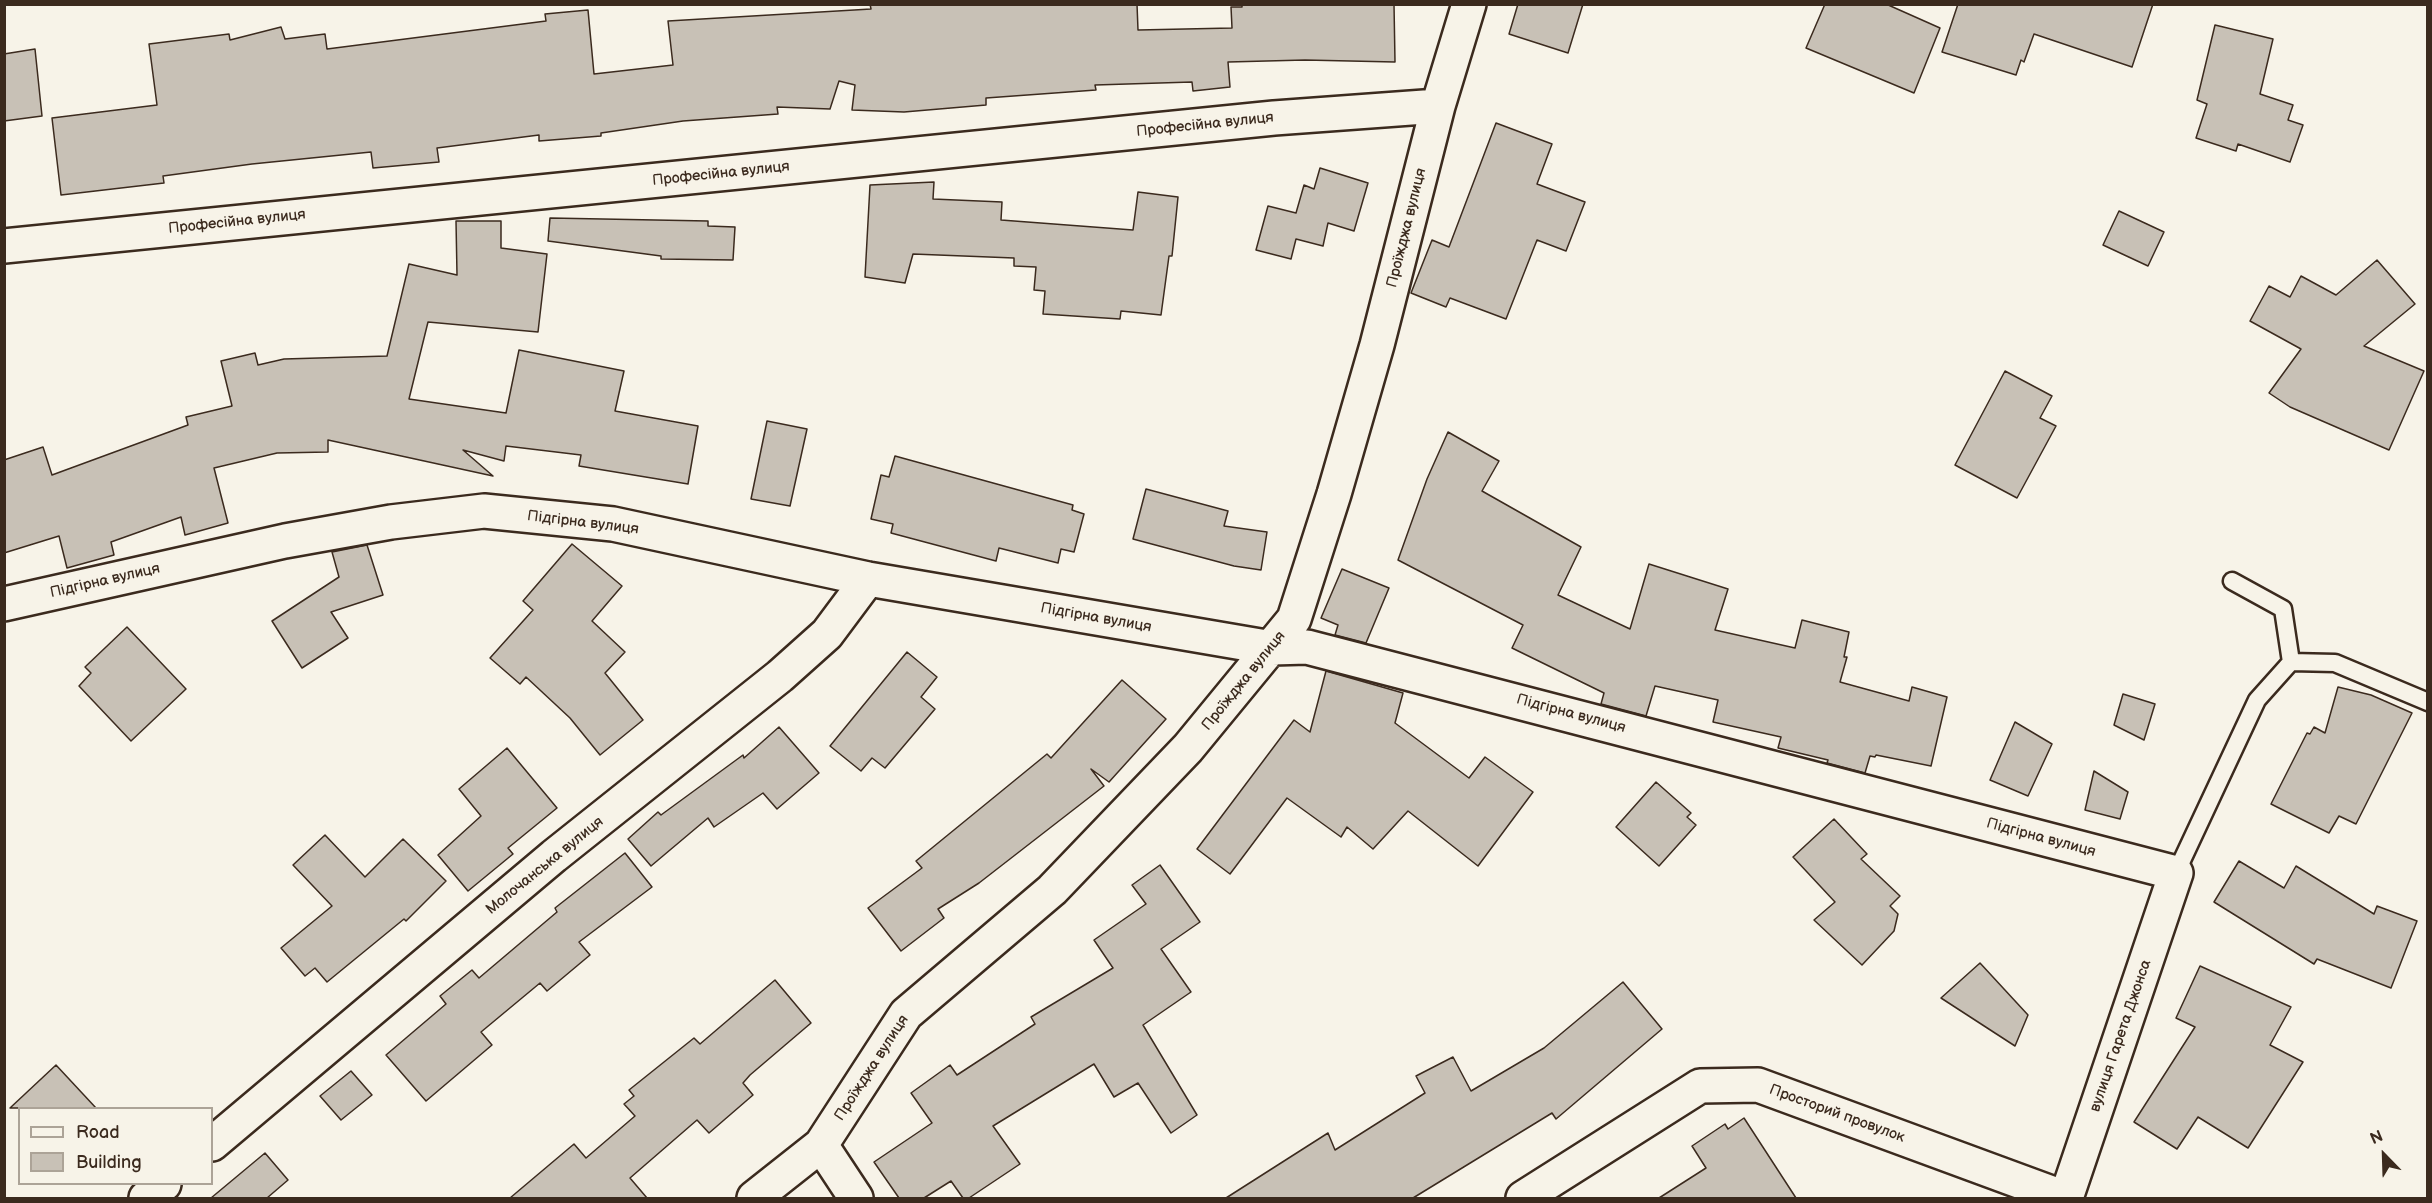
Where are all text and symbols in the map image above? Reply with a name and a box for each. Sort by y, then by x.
street label: Професійна вулиця [1135,109,1275,141]
street label: Професійна вулиця [651,158,791,190]
street label: Проїжджа вулиця [1383,166,1431,290]
street label: Професійна вулиця [167,206,307,238]
street label: Підгірна вулиця [526,507,640,539]
street label: Підгірна вулиця [48,560,162,602]
street label: Підгірна вулиця [1039,599,1153,637]
street label: Проїжджа вулиця [1198,628,1290,734]
street label: Підгірна вулиця [1514,691,1628,737]
street label: Молочанська вулиця [483,813,607,919]
street label: Підгірна вулиця [1984,815,2098,861]
street label: вулиця Гарета Джонса [2086,958,2156,1114]
street label: Проїжджа вулиця [831,1012,913,1124]
street label: Просторий провулок [1767,1081,1907,1147]
legend [18,1107,213,1185]
text: Road [76,1122,120,1143]
north arrow [2354,1125,2414,1185]
text: N [2368,1127,2386,1149]
text: Building [76,1152,142,1173]

